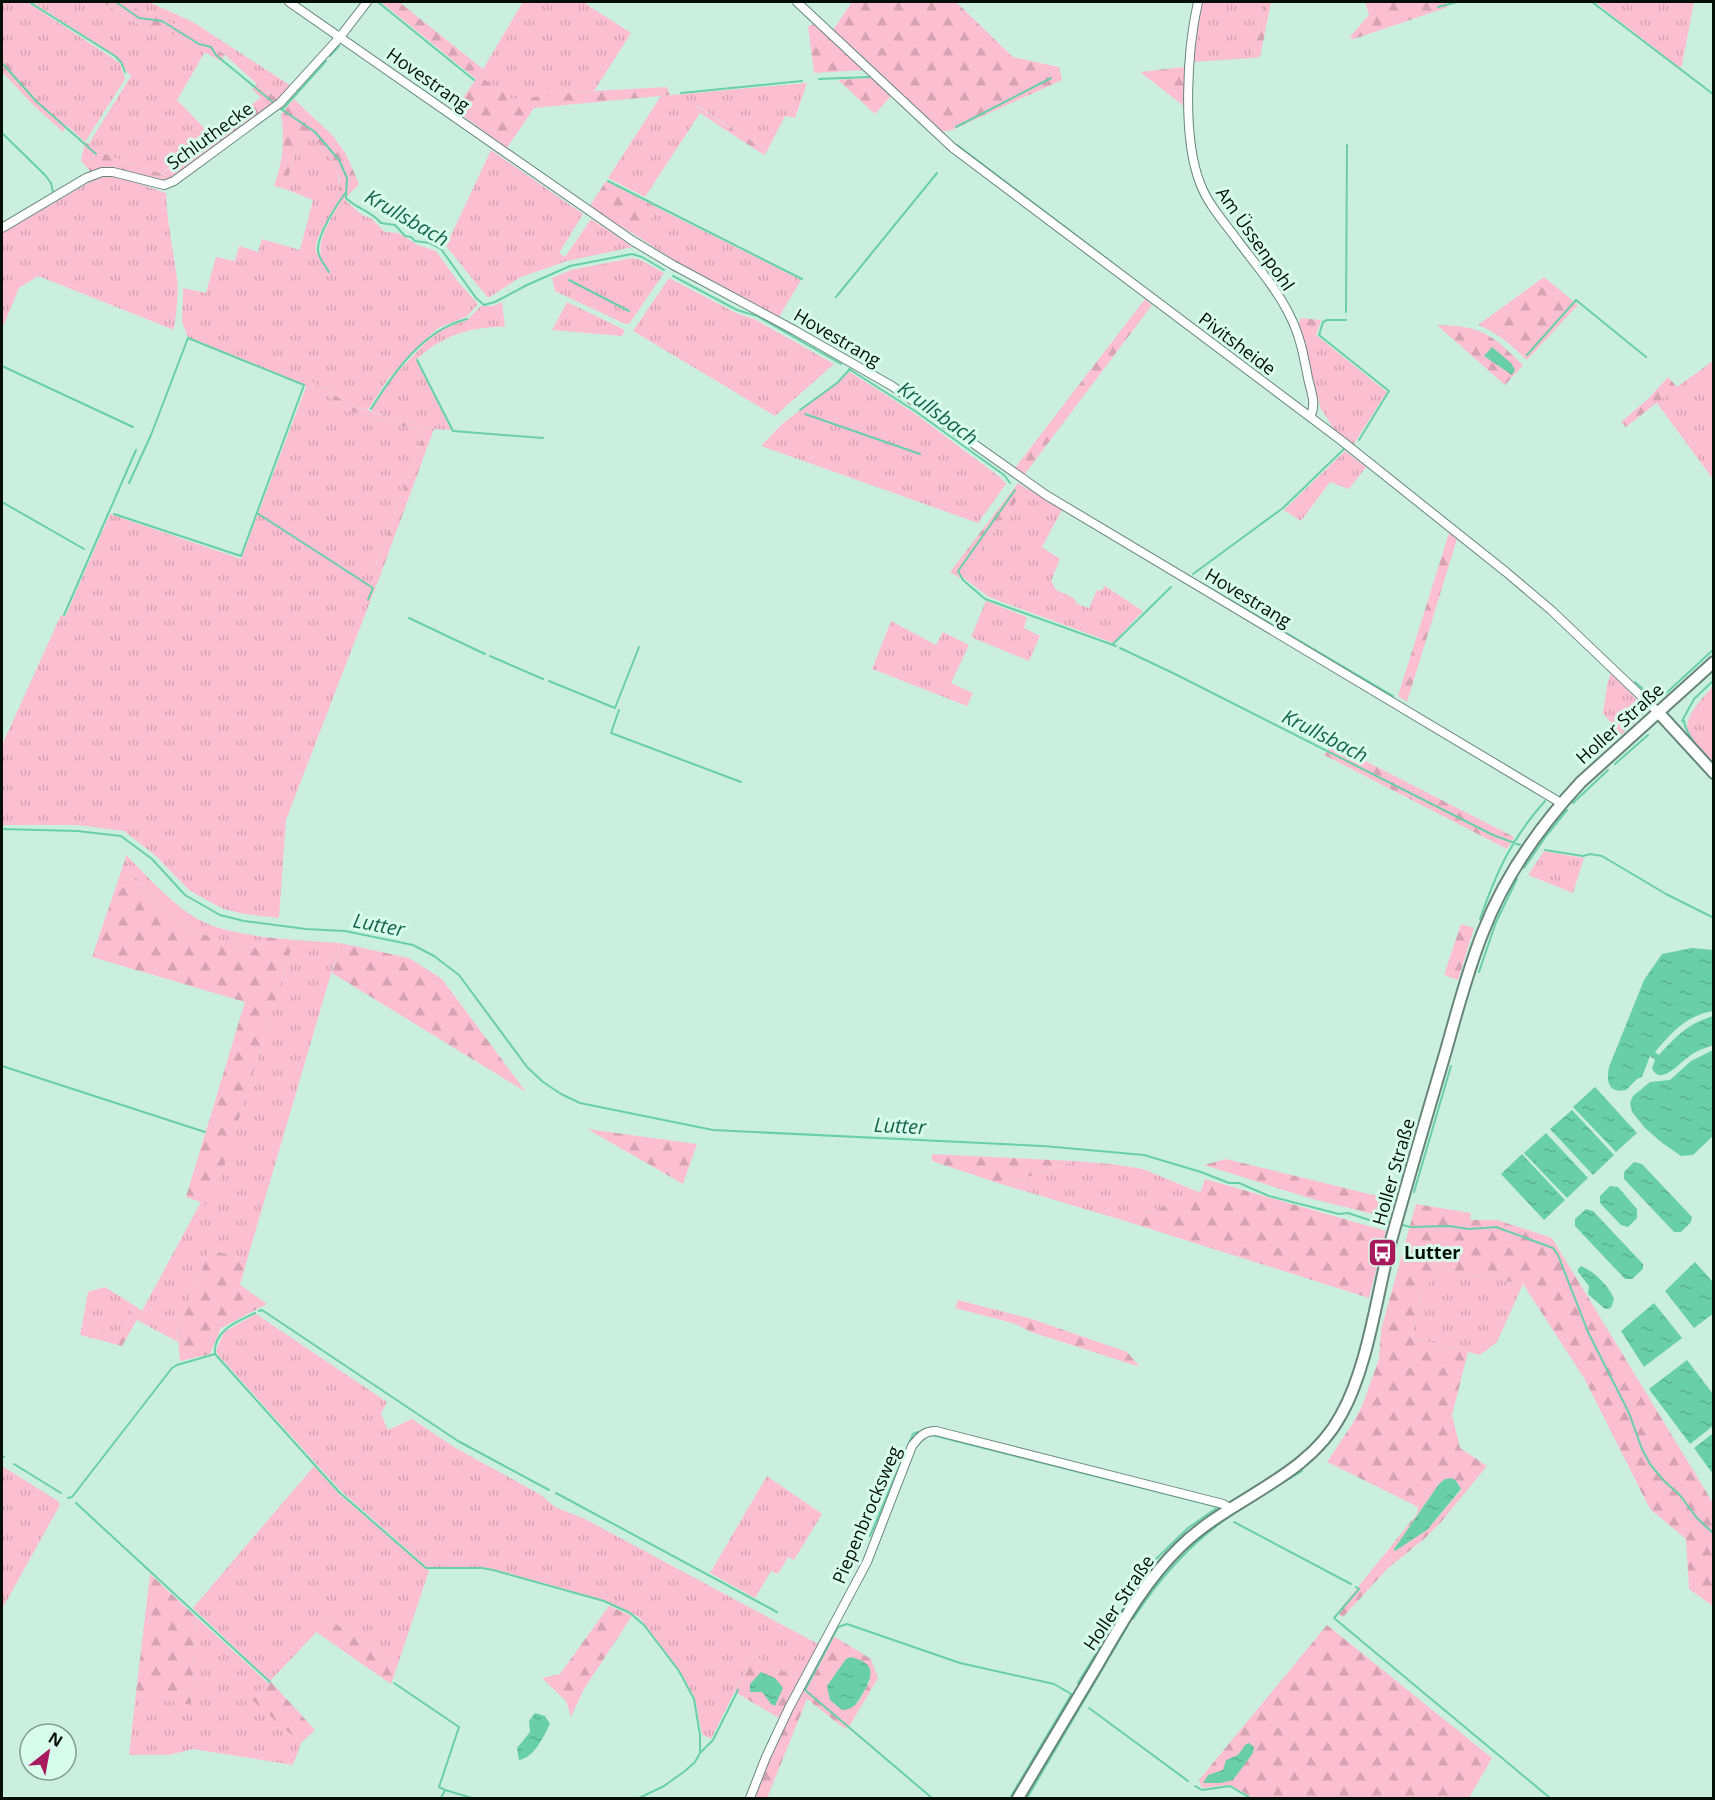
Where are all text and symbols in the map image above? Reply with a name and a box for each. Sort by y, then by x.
street label: Hovestrang [382,42,475,117]
street label: Schluthecke [162,96,257,175]
street label: Am Üssenpohl [1211,182,1301,295]
water label: Krullsbach [360,183,454,252]
street label: Hovestrang [790,303,885,372]
street label: Pivitsheide [1194,306,1281,380]
water label: Krullsbach [893,374,984,451]
street label: Hovestrang [1201,562,1296,632]
street label: Holler Straße [1570,677,1668,769]
water label: Krullsbach [1278,702,1373,769]
water label: Lutter [351,906,408,943]
water label: Lutter [873,1111,928,1140]
street label: Holler Straße [1366,1115,1420,1228]
bus stop icon: Lutter [1367,1237,1399,1269]
place label: Lutter [1404,1240,1460,1264]
street label: Piepenbrocksweg [826,1442,906,1587]
street label: Holler Straße [1077,1550,1159,1655]
north arrow [18,1722,78,1782]
text: N [44,1726,67,1752]

